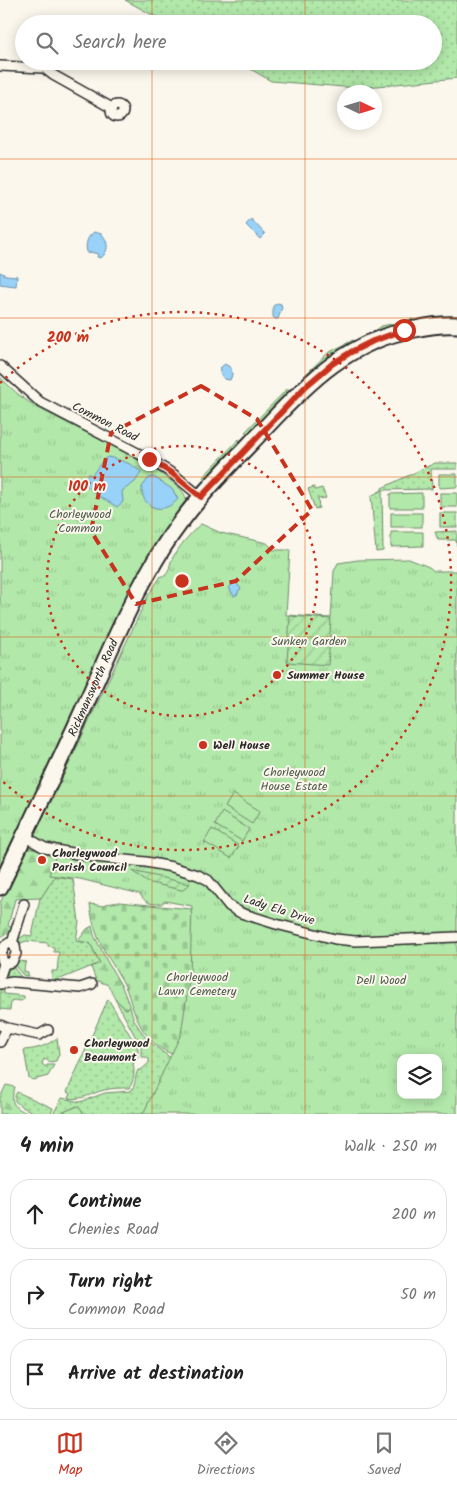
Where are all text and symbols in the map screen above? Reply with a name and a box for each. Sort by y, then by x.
search box [15,15,442,70]
text: Search here [73,28,167,58]
icon: search [33,29,61,57]
north arrow [337,85,382,130]
route start [393,319,416,342]
text: 200 m [47,326,89,350]
street label: Common Road [68,397,142,447]
route end [138,448,161,471]
text: 100 m [68,475,106,499]
park label: Chorleywood Common [49,505,112,538]
centre of rings [173,572,191,590]
park label: Sunken Garden [271,632,347,651]
street label: Rickmansworth Road [63,635,124,740]
place label: Summer House [287,666,365,685]
marker: Summer House [271,669,283,681]
place label: Well House [213,736,270,755]
marker: Well House [197,739,209,751]
park label: Chorleywood House Estate [260,763,328,796]
place label: Chorleywood Parish Council [52,844,127,877]
marker: Chorleywood Parish Council [36,854,48,866]
street label: Lady Ela Drive [241,890,318,931]
park label: Chorleywood Lawn Cemetery [158,968,237,1001]
park label: Dell Wood [356,971,407,990]
place label: Chorleywood Beaumont [84,1034,150,1067]
marker: Chorleywood Beaumont [68,1044,80,1056]
map controls [397,1054,442,1099]
button: layers [397,1054,442,1099]
text: 4 min [20,1130,74,1163]
text: Walk · 250 m [344,1134,437,1159]
text: Continue [68,1187,141,1217]
icon: ahead [21,1200,49,1228]
text: 200 m [392,1202,436,1227]
text: Chenies Road [68,1217,158,1242]
text: Turn right [68,1267,153,1297]
icon: right [21,1280,49,1308]
text: 50 m [400,1282,436,1307]
text: Common Road [68,1297,165,1322]
text: Arrive at destination [68,1359,244,1389]
icon: arrive [21,1360,49,1388]
tab: Map [56,1429,84,1481]
tab: Directions [197,1429,255,1481]
tab: Saved [367,1429,401,1481]

